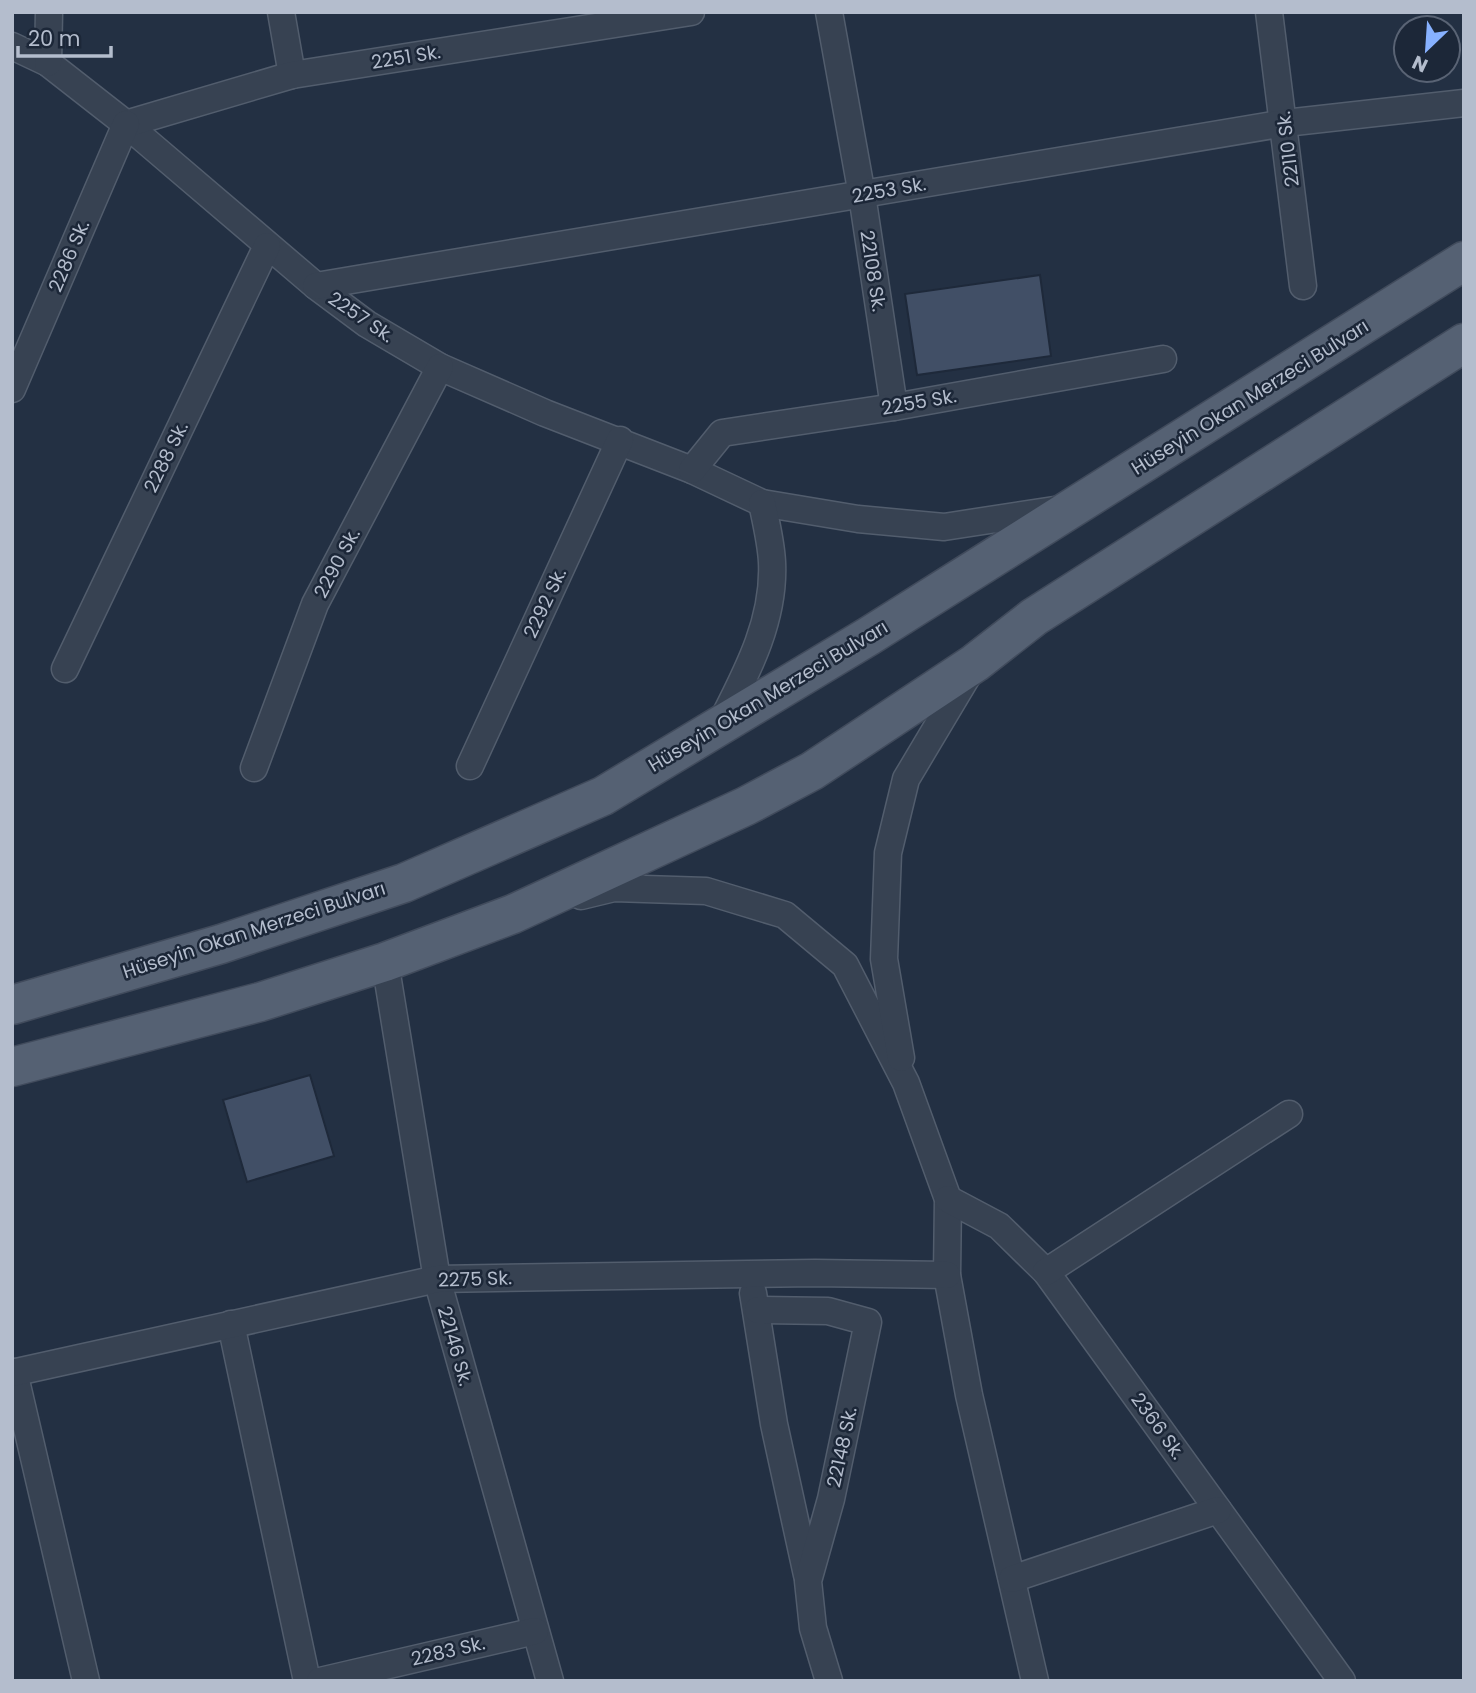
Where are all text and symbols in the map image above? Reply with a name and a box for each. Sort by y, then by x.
scale bar [18,14,110,58]
north arrow [1392,14,1462,84]
text: 20 m [28,24,81,53]
street label: 2251 Sk. [369,38,443,76]
text: N [1408,49,1432,79]
street label: 22110 Sk. [1270,110,1306,188]
street label: 2253 Sk. [850,170,928,210]
street label: 2286 Sk. [42,216,96,296]
street label: 22108 Sk. [853,228,893,314]
street label: 2257 Sk. [323,285,399,349]
street label: Hüseyin Okan Merzeci Bulvarı [1126,313,1374,481]
street label: 2255 Sk. [879,382,959,422]
street label: 2288 Sk. [137,417,195,497]
street label: 2290 Sk. [307,523,367,603]
street label: 2292 Sk. [517,563,573,643]
street label: Hüseyin Okan Merzeci Bulvarı [643,614,893,778]
street label: Hüseyin Okan Merzeci Bulvarı [119,875,389,985]
street label: 2275 Sk. [437,1264,513,1294]
street label: 22146 Sk. [431,1303,479,1389]
street label: 2366 Sk. [1125,1387,1191,1465]
street label: 22148 Sk. [820,1404,864,1490]
street label: 2283 Sk. [408,1629,488,1673]

